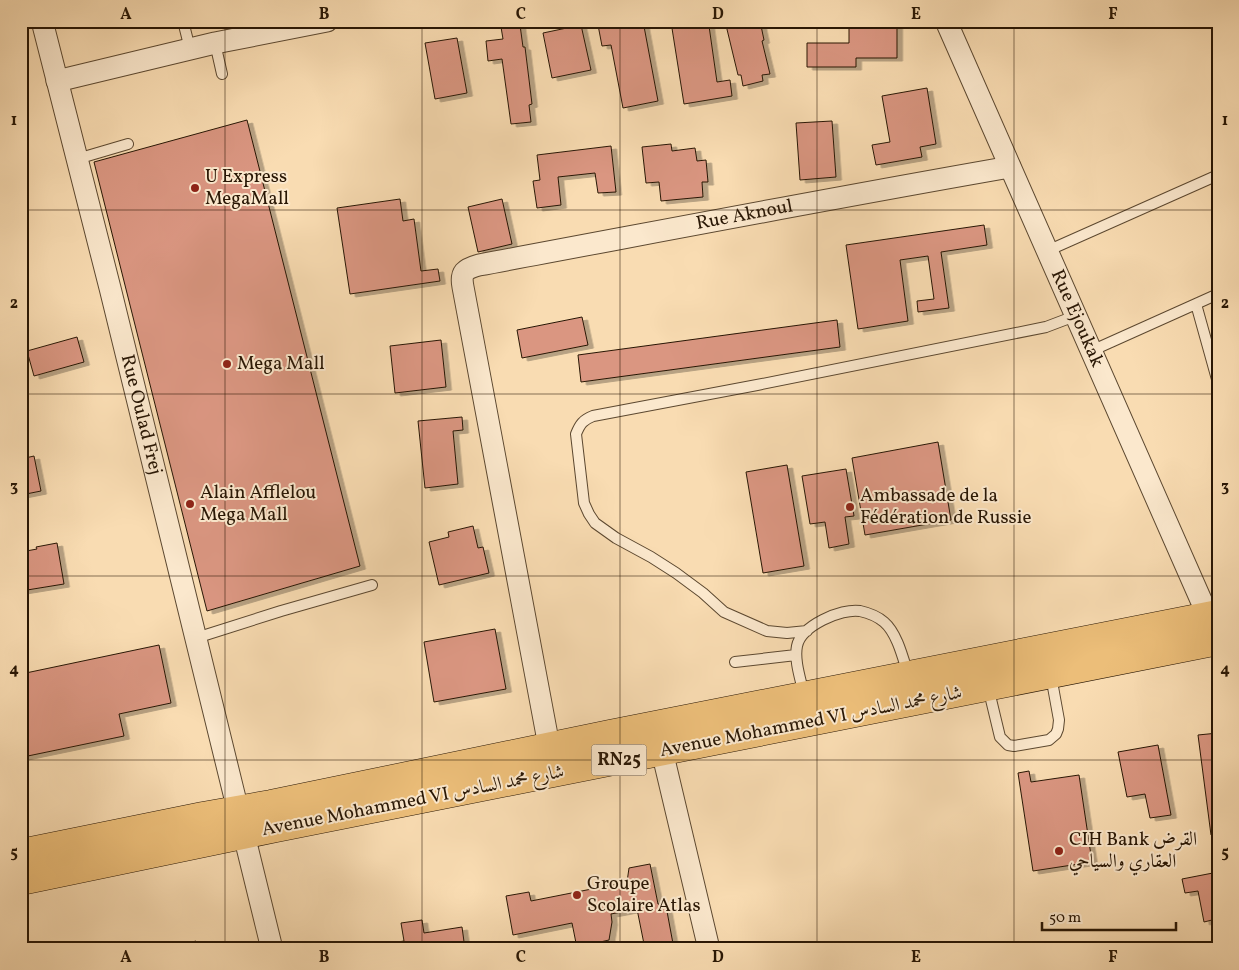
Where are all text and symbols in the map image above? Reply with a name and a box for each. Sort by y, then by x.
text: A [120,4,132,26]
text: B [319,4,330,26]
text: C [516,4,526,26]
text: D [712,4,724,26]
text: E [911,4,921,26]
text: F [1108,4,1118,26]
text: 1 [11,110,17,132]
text: 1 [1222,110,1228,132]
place label: U Express MegaMall [205,164,289,212]
marker: U Express MegaMall [189,182,201,194]
street label: Rue Aknoul [694,193,795,237]
street label: Rue Ejoukak [1044,265,1110,371]
text: 2 [10,293,18,315]
text: 2 [1221,293,1229,315]
place label: Mega Mall [237,351,325,377]
street label: Rue Oulad Frej [114,352,168,478]
marker: Mega Mall [221,358,233,370]
text: 3 [10,476,18,498]
text: 3 [1221,476,1229,498]
place label: Alain Afflelou Mega Mall [200,480,316,528]
place label: Ambassade de la Fédération de Russie [860,483,1031,531]
marker: Alain Afflelou Mega Mall [184,498,196,510]
marker: Ambassade de la Fédération de Russie [844,501,856,513]
text: 4 [9,659,19,681]
text: 4 [1220,659,1230,681]
street label: Avenue Mohammed VI شارع محمد السادس [658,680,965,765]
road number: RN25 [592,744,646,776]
street label: Avenue Mohammed VI شارع محمد السادس [260,759,567,844]
place label: CIH Bank القرض العقاري والسياحي [1069,827,1197,876]
text: 5 [10,842,18,864]
text: 5 [1221,842,1229,864]
marker: CIH Bank القرض العقاري والسياحي [1053,845,1065,857]
place label: Groupe Scolaire Atlas [587,871,701,919]
marker: Groupe Scolaire Atlas [571,889,583,901]
scale bar [1042,900,1175,932]
text: 50 m [1049,908,1081,929]
text: A [120,947,132,969]
text: B [319,947,330,969]
text: C [516,947,526,969]
text: D [712,947,724,969]
text: E [911,947,921,969]
text: F [1108,947,1118,969]

